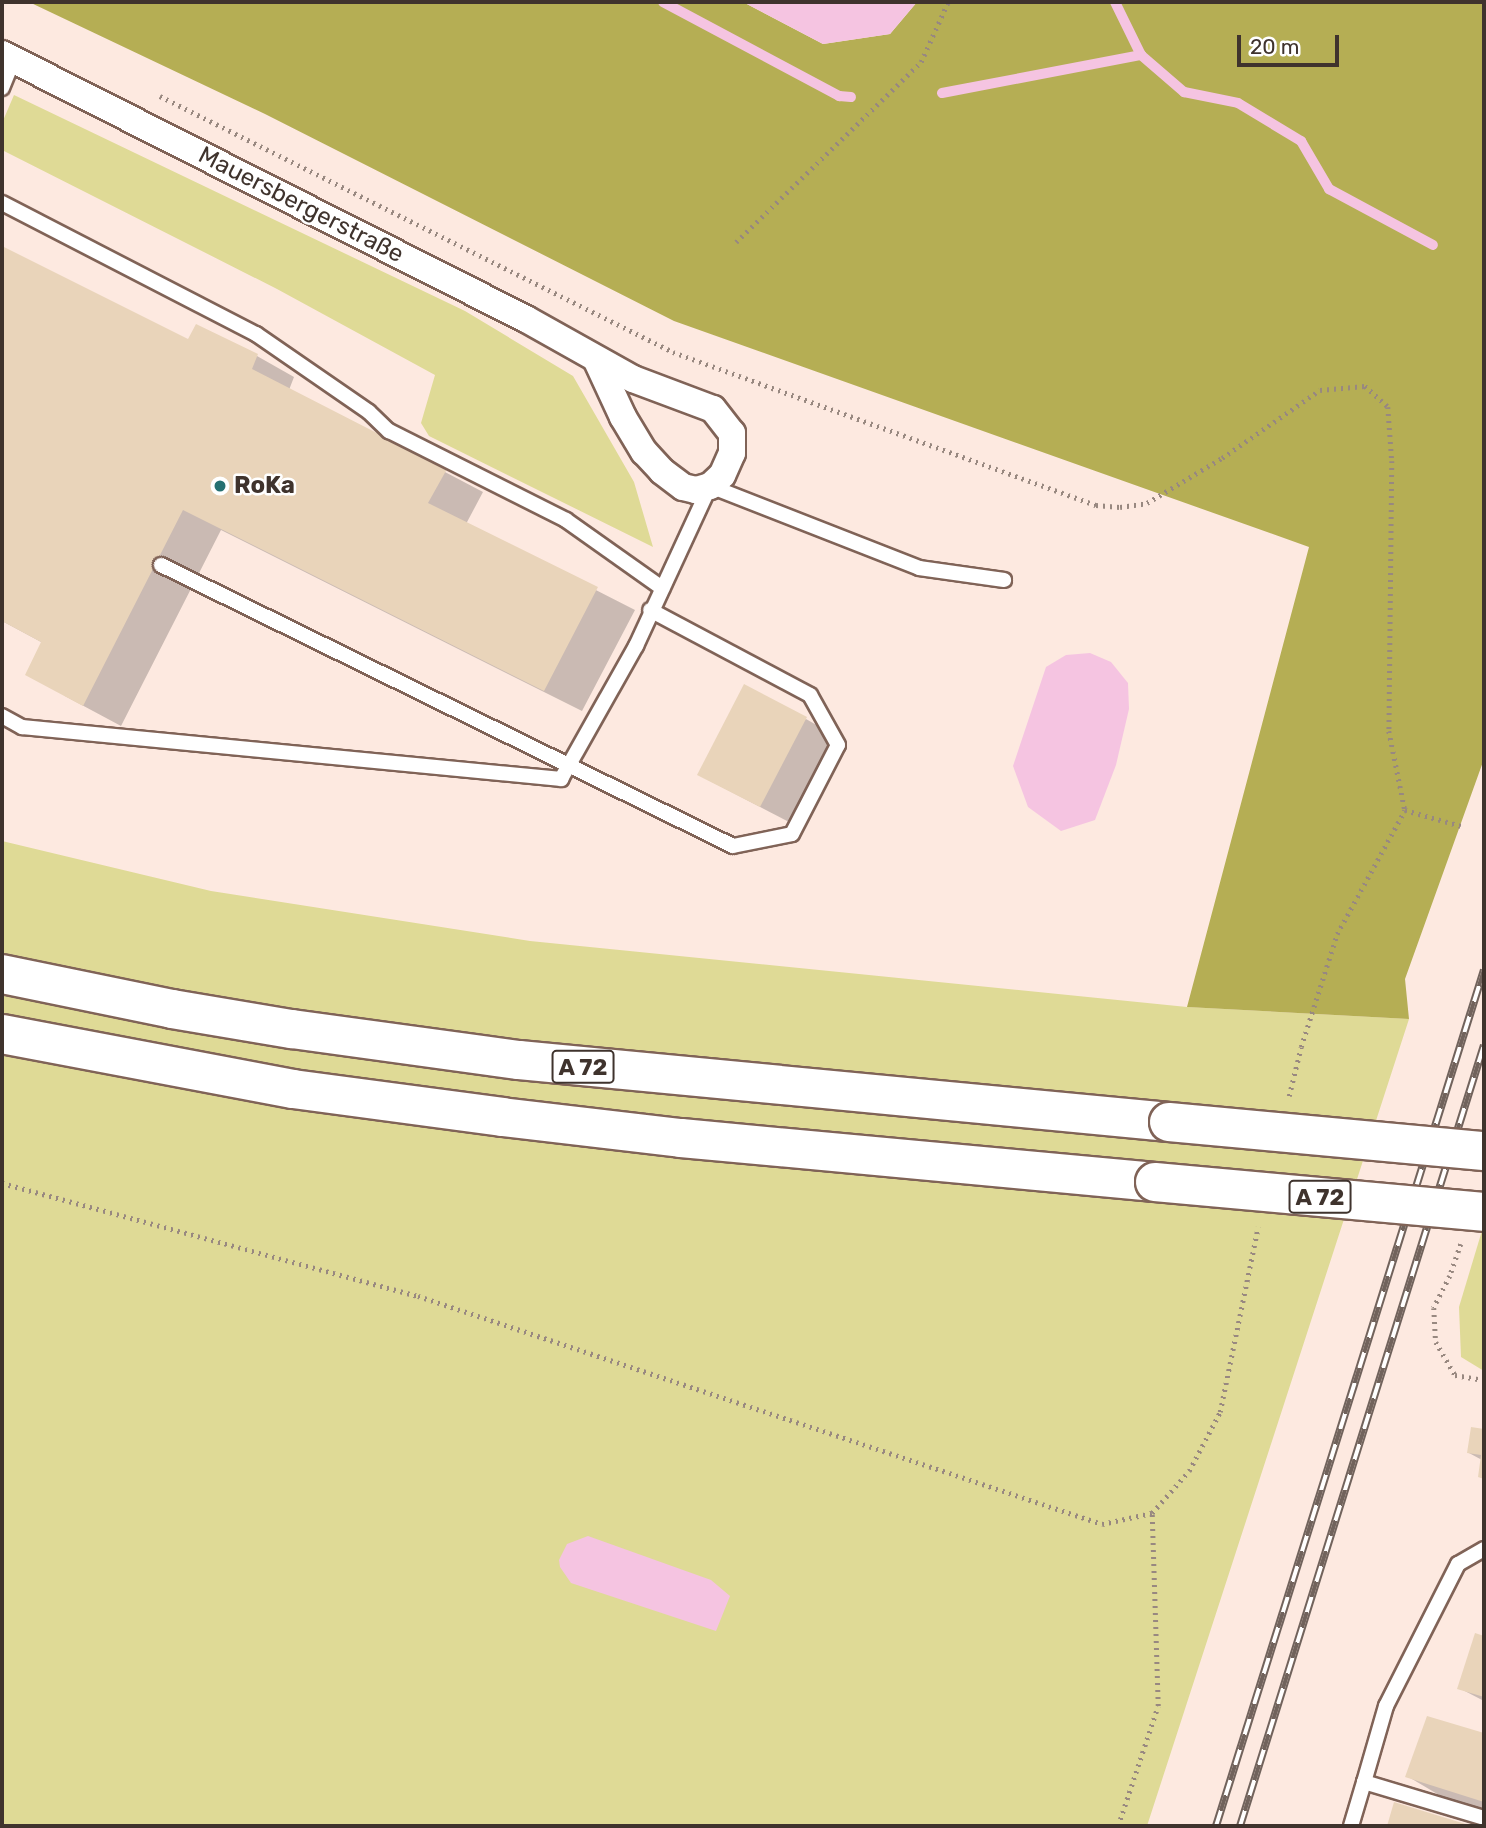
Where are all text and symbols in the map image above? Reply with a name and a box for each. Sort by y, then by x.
scale bar [1241,21,1342,65]
text: 20 m [1250,34,1299,59]
street label: Mauersbergerstraße [194,141,408,269]
place label: RoKa [234,472,295,500]
marker: RoKa [212,478,228,494]
road number: A 72 [550,1048,616,1086]
road number: A 72 [1287,1178,1353,1216]

